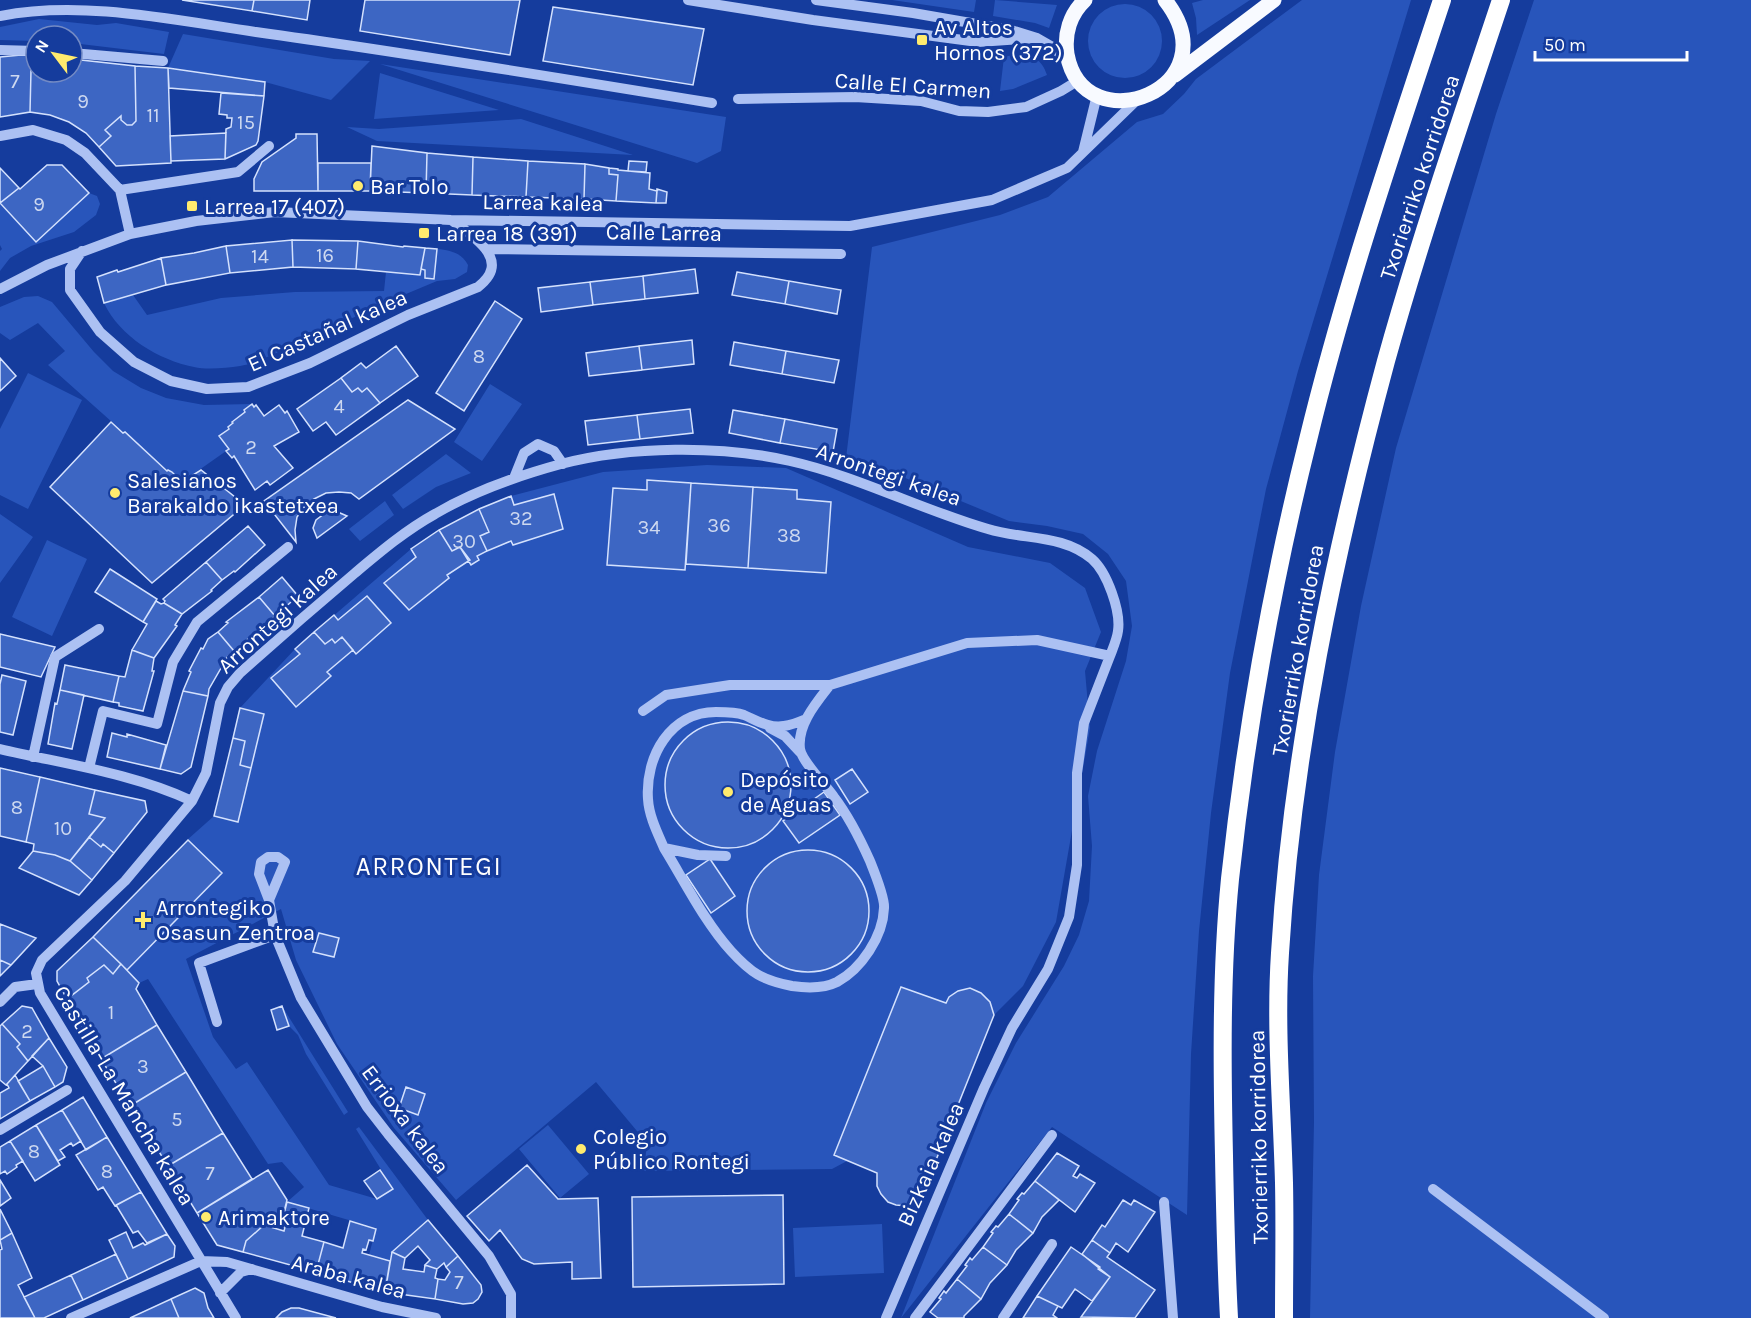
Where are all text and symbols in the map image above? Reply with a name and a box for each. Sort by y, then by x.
place label: Av Altos Hornos (372) [934,15,1062,66]
north arrow [24,24,84,84]
scale bar [1535,24,1686,62]
marker: Av Altos Hornos (372) [915,33,929,47]
text: 50 m [1544,34,1586,56]
text: N [31,36,53,56]
street label: Calle El Carmen [834,68,992,104]
house number: 7 [10,70,20,93]
street label: Txorierriko korridorea [1374,71,1465,283]
house number: 9 [77,90,89,113]
house number: 11 [146,104,160,127]
house number: 15 [237,111,255,134]
place label: Bar Tolo [370,174,448,200]
marker: Bar Tolo [351,179,365,193]
street label: Larrea kalea [482,189,604,217]
house number: 9 [33,193,45,216]
place label: Larrea 17 (407) [204,194,345,220]
marker: Larrea 17 (407) [185,199,199,213]
street label: Calle Larrea [606,219,722,247]
place label: Larrea 18 (391) [436,221,578,247]
marker: Larrea 18 (391) [417,226,431,240]
house number: 16 [316,244,334,267]
house number: 14 [251,245,269,268]
street label: El Castañal kalea [243,284,411,378]
house number: 8 [473,345,485,368]
house number: 4 [333,395,345,418]
house number: 2 [245,436,257,459]
street label: Arrontegi kalea [813,438,965,512]
place label: Salesianos Barakaldo ikastetxea [127,468,339,519]
marker: Salesianos Barakaldo ikastetxea [108,486,122,500]
house number: 32 [509,507,533,530]
house number: 36 [707,514,731,537]
house number: 34 [638,516,660,539]
house number: 38 [777,524,801,547]
house number: 30 [452,530,476,553]
street label: Txorierriko korridorea [1267,542,1329,758]
street label: Arrontegi kalea [213,558,343,679]
place label: Depósito de Aguas [740,767,832,818]
marker: Depósito de Aguas [721,785,735,799]
house number: 8 [11,796,23,819]
house number: 10 [54,817,72,840]
district label: ARRONTEGI [356,851,502,882]
place label: Arrontegiko Osasun Zentroa [156,895,315,946]
marker: Arrontegiko Osasun Zentroa [134,911,152,929]
street label: Castilla-La Mancha kalea [48,981,200,1210]
house number: 1 [108,1001,114,1024]
house number: 2 [21,1020,33,1043]
street label: Txorierriko korridorea [1244,1030,1274,1244]
house number: 3 [137,1055,149,1078]
street label: Errioxa kalea [356,1060,455,1179]
street label: Bizkaia kalea [892,1098,970,1231]
house number: 5 [171,1108,183,1131]
place label: Colegio Público Rontegi [593,1124,750,1175]
house number: 8 [28,1140,40,1163]
marker: Colegio Público Rontegi [574,1142,588,1156]
house number: 8 [101,1160,113,1183]
house number: 7 [205,1162,215,1185]
place label: Arimaktore [218,1205,330,1231]
marker: Arimaktore [199,1210,213,1224]
street label: Araba kalea [289,1249,409,1305]
house number: 7 [454,1271,464,1294]

